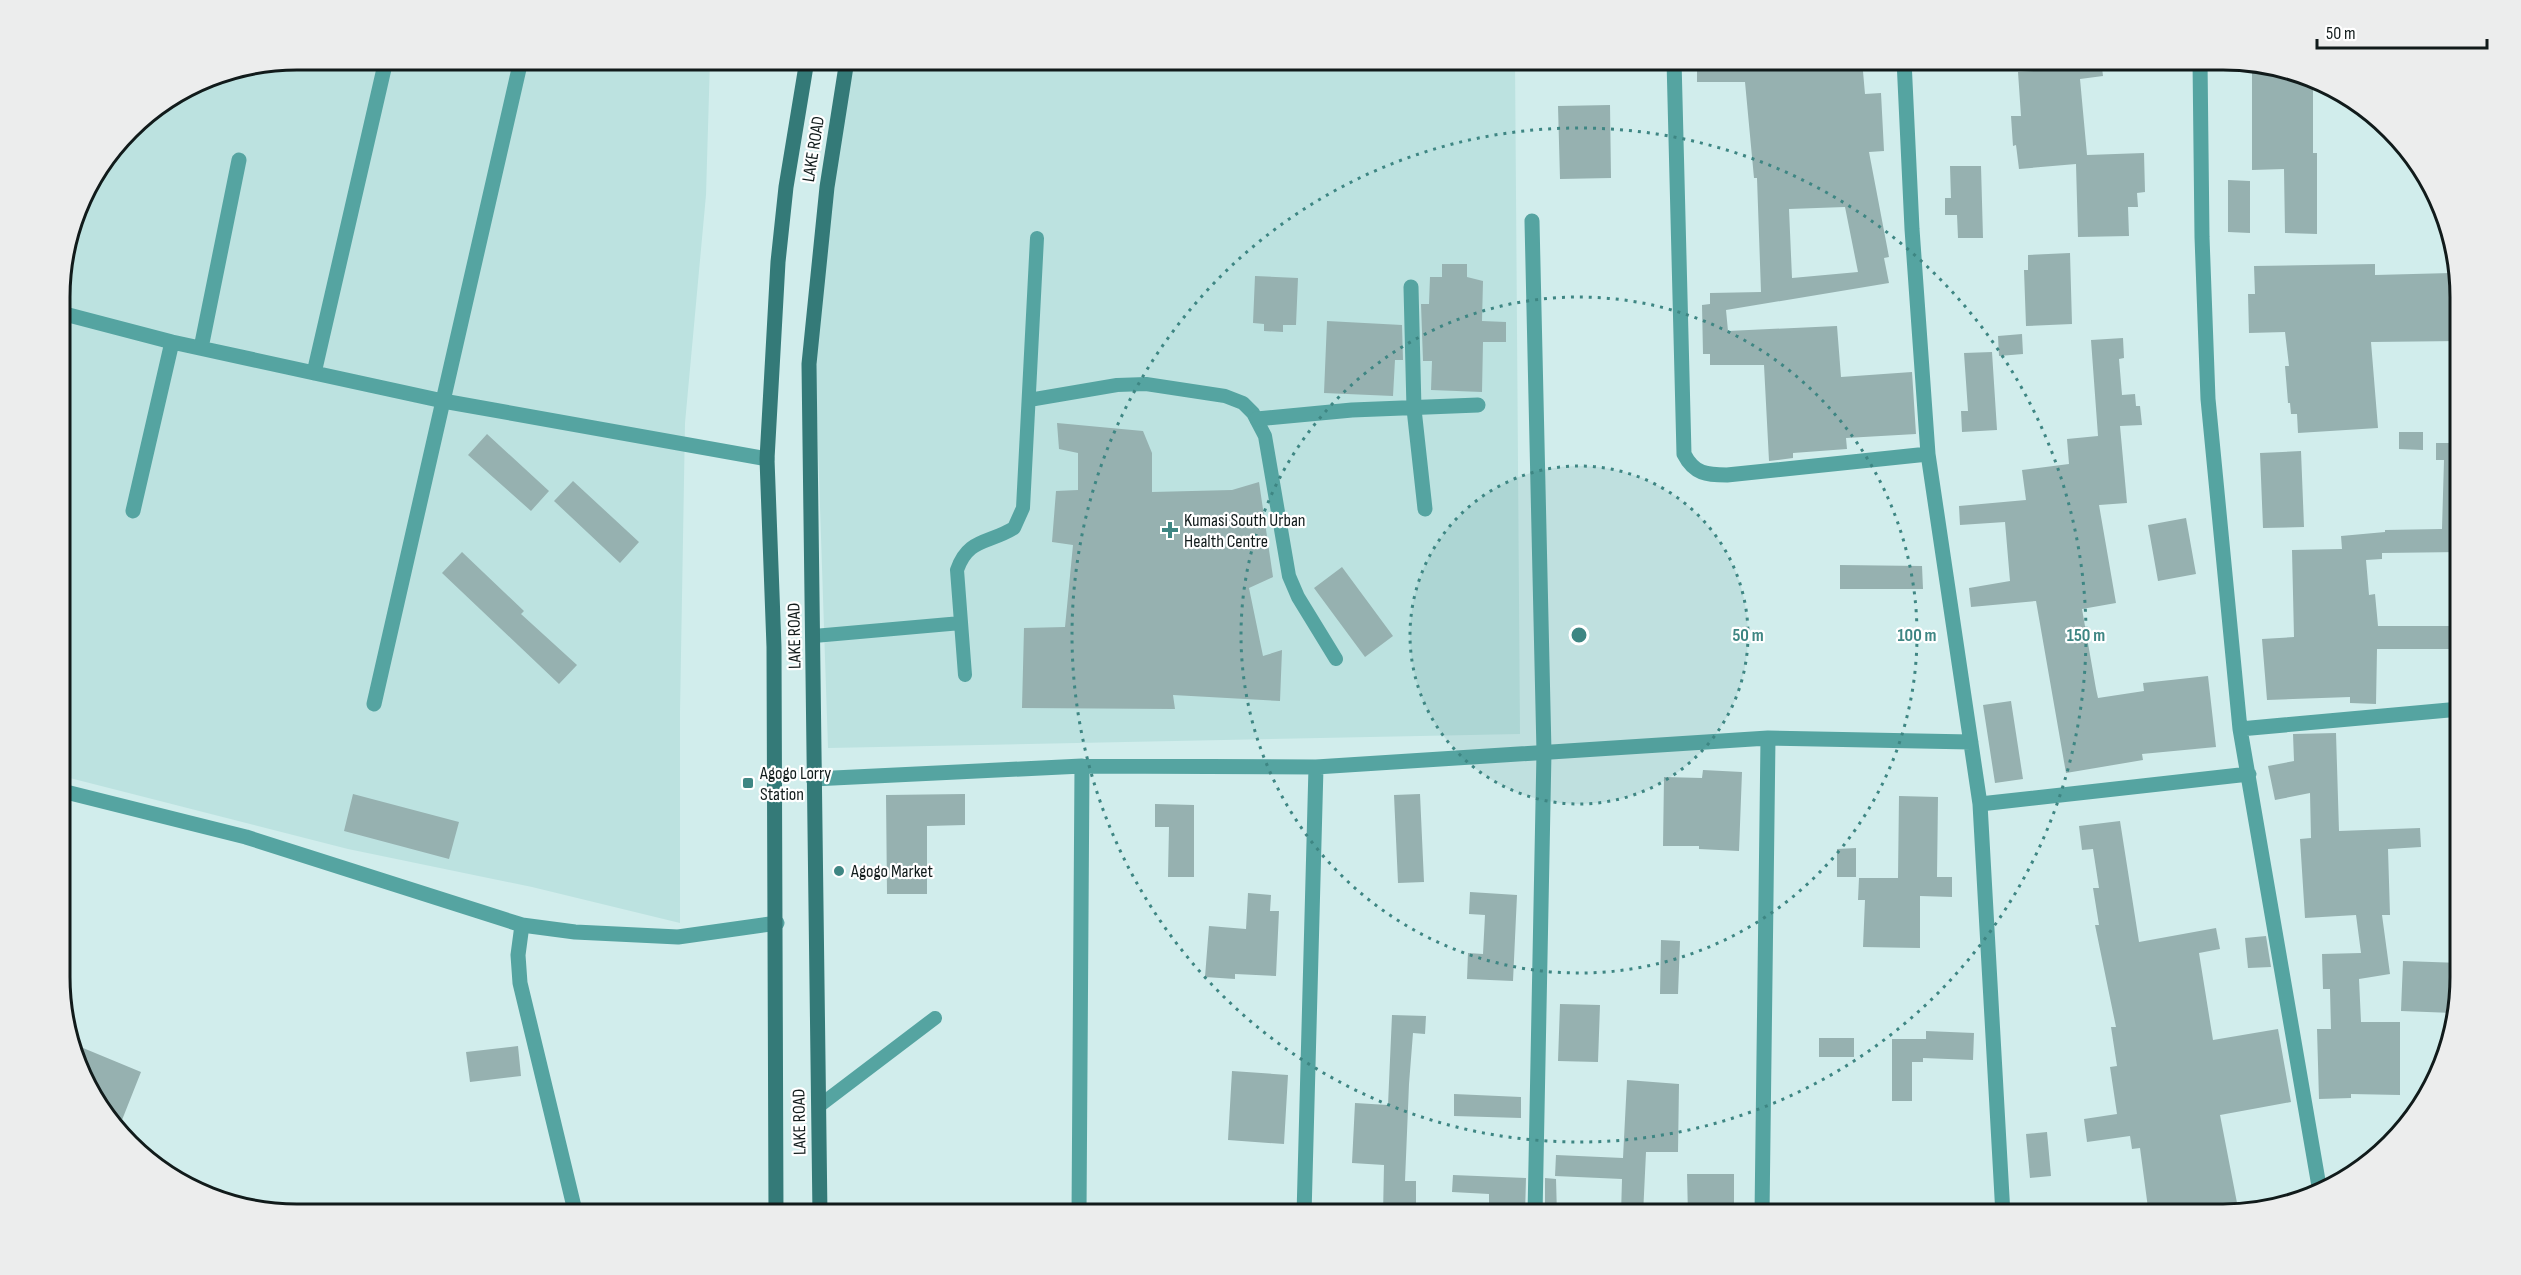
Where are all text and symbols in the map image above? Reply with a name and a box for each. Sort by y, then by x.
scale bar [2317,12,2486,50]
text: 50 m [2326,23,2356,44]
street label: LAKE ROAD [798,115,829,184]
place label: Kumasi South Urban Health Centre [1184,510,1306,552]
marker: Kumasi South Urban Health Centre [1161,521,1179,539]
street label: LAKE ROAD [783,603,806,669]
centre of rings [1569,625,1589,645]
text: 50 m [1732,625,1764,646]
text: 100 m [1898,625,1937,646]
text: 150 m [2067,625,2105,646]
place label: Agogo Lorry Station [759,763,831,805]
marker: Agogo Lorry Station [741,776,755,790]
place label: Agogo Market [850,861,933,882]
marker: Agogo Market [832,864,846,878]
street label: LAKE ROAD [788,1089,811,1155]

